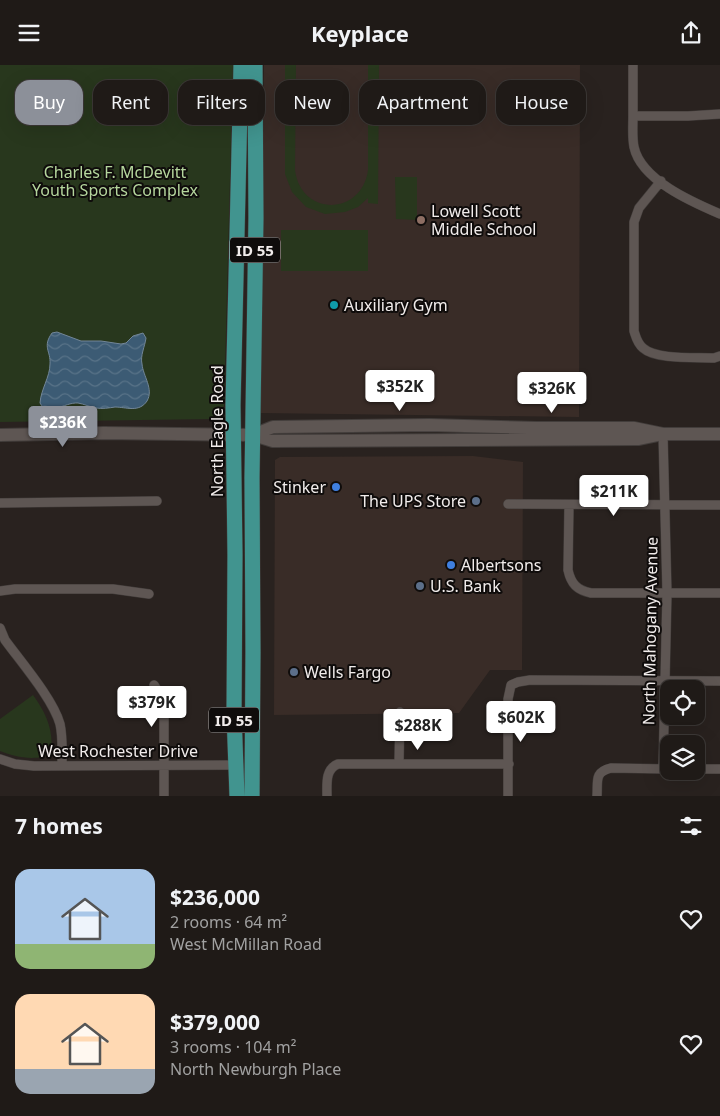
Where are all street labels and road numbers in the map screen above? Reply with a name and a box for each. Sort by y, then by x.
road number: ID 55 [230,237,280,263]
street label: North Eagle Road [206,365,228,497]
street label: North Mahogany Avenue [637,537,663,725]
road number: ID 55 [209,707,259,733]
street label: West Rochester Drive [38,740,198,762]

